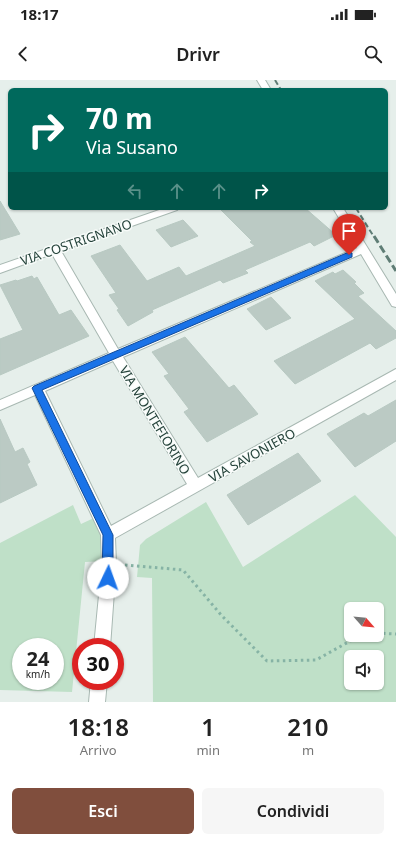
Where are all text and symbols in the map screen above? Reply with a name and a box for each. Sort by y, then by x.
text: 18:17 [20,4,59,24]
text: Drivr [176,42,220,66]
icon: back [12,43,34,65]
icon: search [362,43,384,65]
text: 70 m [86,99,153,137]
icon: right [20,104,72,156]
text: Via Susano [86,135,178,159]
icon: left [124,180,146,202]
icon: ahead [166,180,188,202]
icon: ahead [208,180,230,202]
icon: right [250,180,272,202]
pin [332,214,366,255]
street label: VIA COSTRIGNANO [18,215,134,269]
icon: arrive [338,220,360,242]
street label: VIA MONTEFIORINO [115,362,195,478]
street label: VIA SAVONIERO [205,424,299,486]
position arrow [87,557,129,599]
north arrow [344,602,384,642]
map controls [344,602,384,690]
speed limit sign: 30 [72,638,124,690]
text: 24 [27,645,49,672]
button: sound [344,650,384,690]
text: km/h [26,667,50,681]
text: 18:18 [67,710,129,743]
text: 1 [201,710,215,743]
text: 210 [287,710,329,743]
text: Arrivo [80,741,117,759]
text: min [196,741,220,759]
text: m [302,741,314,759]
button: Esci [12,788,194,834]
button: Condividi [202,788,384,834]

